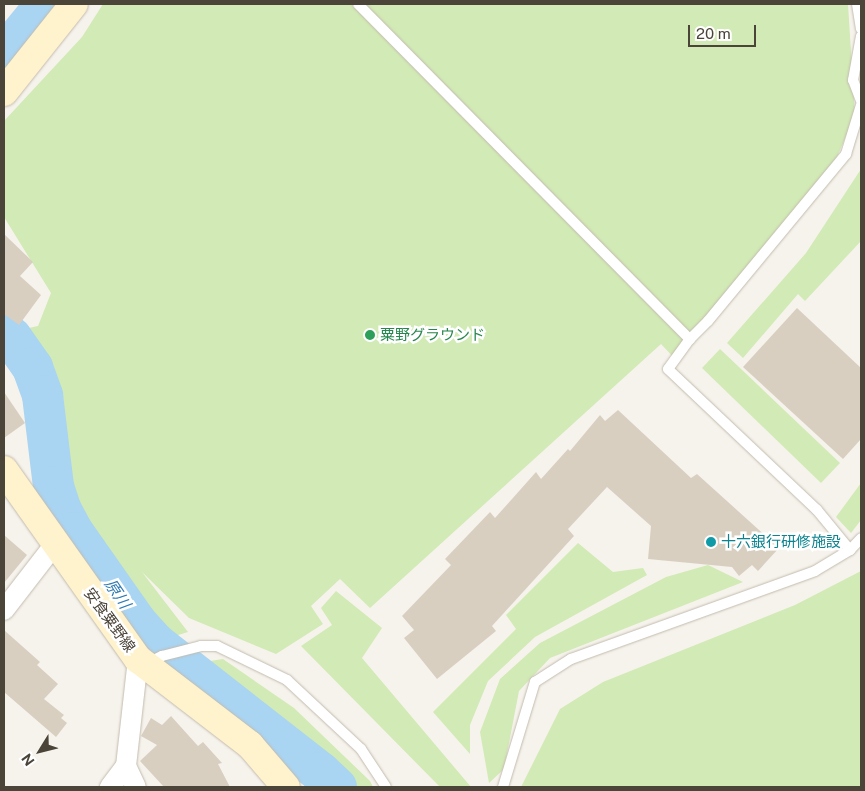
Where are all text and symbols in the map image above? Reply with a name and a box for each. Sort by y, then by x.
scale bar [690,15,758,47]
text: 20 m [696,25,731,42]
place label: 粟野グラウンド [380,326,485,344]
marker: 粟野グラウンド [364,329,376,341]
place label: 十六銀行研修施設 [721,533,841,551]
marker: 十六銀行研修施設 [705,536,717,548]
water label: 原川 [100,575,134,613]
street label: 安食粟野線 [81,584,139,656]
north arrow [15,726,65,776]
text: N [18,751,38,769]

